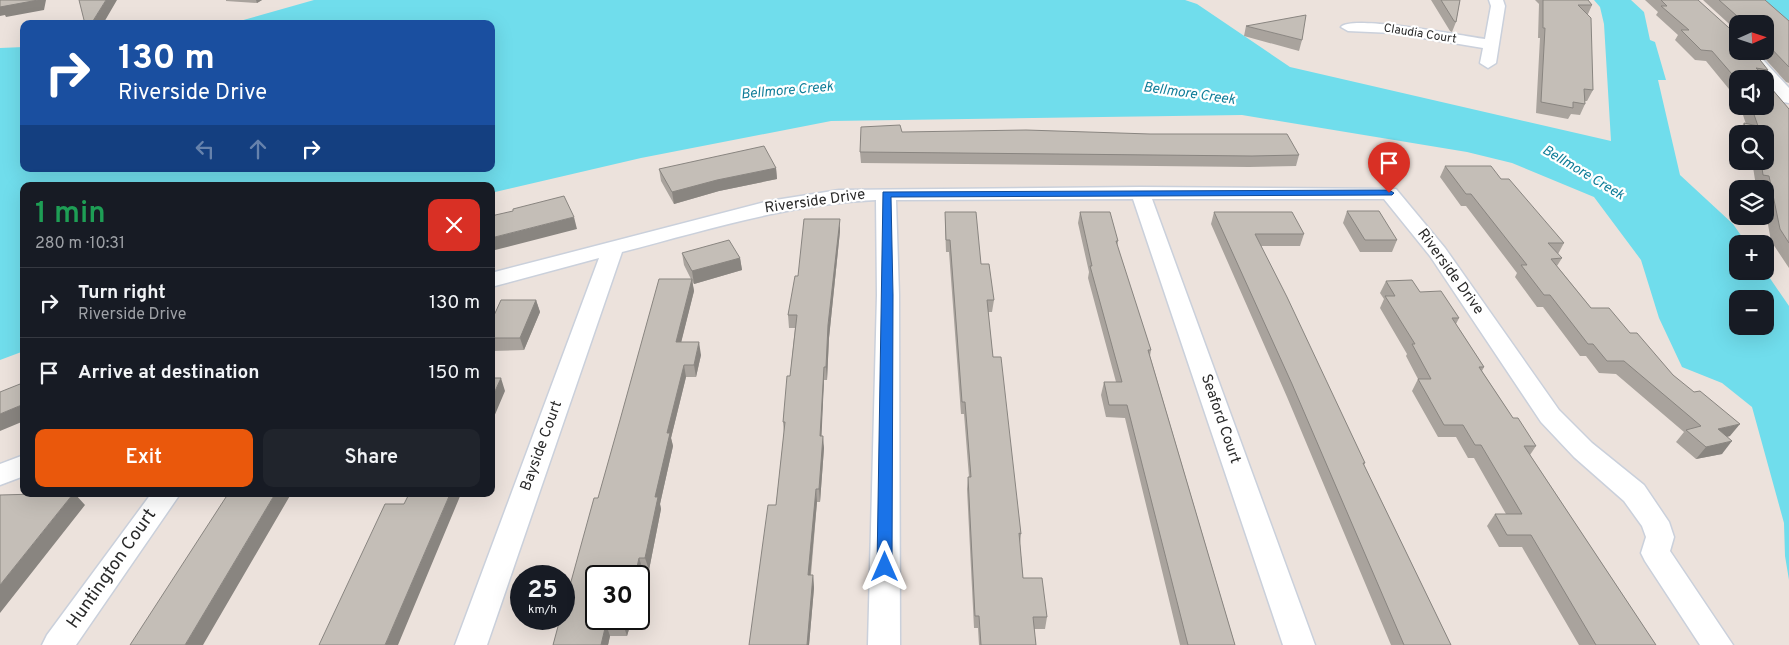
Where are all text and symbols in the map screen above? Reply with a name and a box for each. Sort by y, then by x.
north arrow [1729,15,1774,60]
map controls [1729,15,1774,335]
street label: Claudia Court [1382,20,1458,48]
text: 130 m [118,37,215,81]
icon: right [35,40,100,105]
button: sound [1729,70,1774,115]
water label: Bellmore Creek [740,78,835,104]
water label: Bellmore Creek [1142,79,1237,109]
text: Riverside Drive [118,80,267,107]
button: search [1729,125,1774,170]
icon: left [191,135,219,163]
icon: ahead [244,135,272,163]
icon: right [297,135,325,163]
pin [1368,142,1410,193]
water label: Bellmore Creek [1539,142,1628,205]
icon: arrive [1375,149,1403,177]
button: layers [1729,180,1774,225]
street label: Riverside Drive [763,186,867,218]
text: 1 min [35,196,106,233]
button: close [428,199,480,251]
street label: Riverside Drive [1412,225,1488,319]
text: 280 m · 10:31 [35,234,125,254]
button: + [1729,235,1774,280]
text: Turn right [78,281,166,305]
icon: right [35,289,63,317]
button: − [1729,290,1774,335]
text: 130 m [429,291,480,315]
text: Riverside Drive [78,305,186,325]
icon: arrive [35,359,63,387]
text: Arrive at destination [78,361,259,385]
text: 150 m [428,361,480,385]
street label: Seaford Court [1196,372,1244,466]
street label: Bayside Court [517,398,567,494]
button: Exit [35,429,253,487]
button: Share [263,429,480,487]
street label: Huntington Court [62,505,162,633]
position arrow [858,540,910,592]
speed limit sign: 30 [585,565,650,630]
text: 25 [527,575,558,607]
text: km/h [528,602,557,618]

